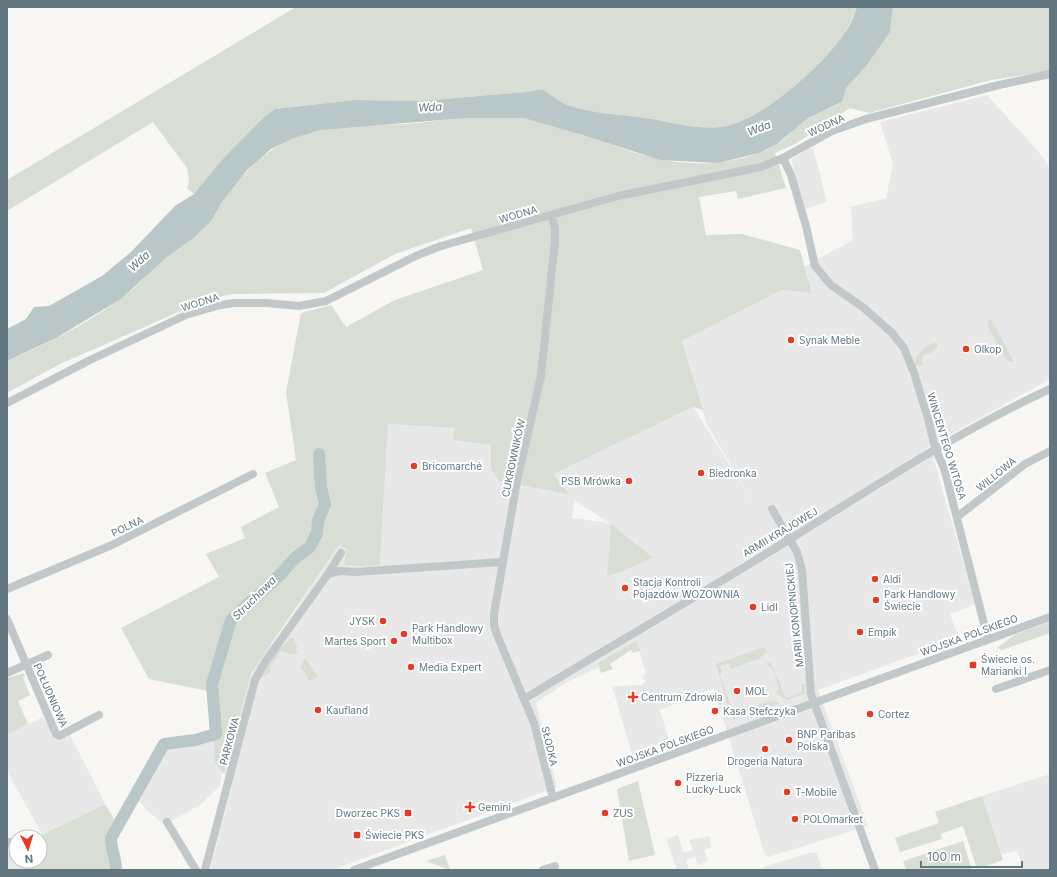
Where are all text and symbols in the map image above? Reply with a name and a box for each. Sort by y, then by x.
water label: Wda [418,99,443,115]
street label: WODNA [806,111,846,139]
water label: Wda [745,117,773,139]
street label: WODNA [498,203,539,225]
water label: Wda [125,248,153,274]
street label: WODNA [180,291,221,313]
place label: Synak Meble [799,334,860,346]
marker: Synak Meble [786,335,796,345]
place label: Olkop [974,343,1001,355]
marker: Olkop [961,344,971,354]
street label: WINCENTEGO WITOSA [925,391,969,501]
street label: CUKROWNIKÓW [498,418,527,498]
street label: WILLOWA [974,454,1018,494]
place label: Bricomarché [422,460,482,472]
marker: Bricomarché [409,461,419,471]
place label: Biedronka [709,467,757,479]
marker: Biedronka [696,468,706,478]
place label: PSB Mrówka [561,475,621,487]
marker: PSB Mrówka [624,476,634,486]
street label: ARMII KRAJOWEJ [740,505,820,559]
street label: POLNA [109,513,145,539]
street label: MARII KONOPNICKIEJ [783,562,805,668]
water label: Struchawa [229,573,279,623]
place label: Aldi [883,573,901,585]
marker: Aldi [870,574,880,584]
place label: Stacja Kontroli Pojazdów WOZOWNIA [633,576,740,600]
marker: Stacja Kontroli Pojazdów WOZOWNIA [620,583,630,593]
place label: Park Handlowy Świecie [884,588,956,612]
marker: Park Handlowy Świecie [871,595,881,605]
place label: Lidl [761,601,778,613]
marker: Lidl [748,602,758,612]
street label: WOJSKA POLSKIEGO [919,612,1020,658]
place label: JYSK [349,615,375,627]
marker: JYSK [378,616,388,626]
place label: Park Handlowy Multibox [412,622,484,646]
place label: Empik [868,626,897,638]
marker: Empik [855,627,865,637]
marker: Park Handlowy Multibox [399,629,409,639]
place label: Martes Sport [325,635,387,647]
marker: Martes Sport [389,636,399,646]
place label: Świecie os. Marianki I [981,652,1035,677]
marker: Świecie os. Marianki I [968,660,978,670]
street label: POŁUDNIOWA [32,661,70,729]
place label: Media Expert [419,661,482,673]
marker: Media Expert [406,662,416,672]
place label: MOL [745,685,768,697]
marker: MOL [732,686,742,696]
place label: Centrum Zdrowia [641,691,723,703]
marker: Centrum Zdrowia [628,692,638,702]
place label: Kaufland [326,704,368,716]
marker: Kaufland [313,705,323,715]
place label: Kasa Stefczyka [723,705,796,717]
marker: Kasa Stefczyka [710,706,720,716]
place label: Cortez [878,708,910,720]
marker: Cortez [865,709,875,719]
street label: PARKOWA [217,716,241,766]
street label: WOJSKA POLSKIEGO [615,723,716,769]
street label: SŁODKA [540,725,560,767]
place label: BNP Paribas Polska [797,728,856,752]
marker: BNP Paribas Polska [784,735,794,745]
marker: Drogeria Natura [760,744,770,754]
place label: Drogeria Natura [727,755,803,767]
place label: Pizzeria Lucky-Luck [686,771,742,795]
marker: Pizzeria Lucky-Luck [673,778,683,788]
place label: T-Mobile [795,786,837,798]
marker: T-Mobile [782,787,792,797]
place label: Gemini [478,801,511,813]
marker: Gemini [465,802,475,812]
place label: Dworzec PKS [336,807,400,819]
place label: ZUS [613,807,633,819]
marker: Dworzec PKS [403,808,413,818]
marker: ZUS [600,808,610,818]
place label: POLOmarket [803,813,863,825]
marker: POLOmarket [790,814,800,824]
place label: Świecie PKS [365,828,424,841]
north arrow [8,829,48,869]
marker: Świecie PKS [352,830,362,840]
scale bar [921,843,1022,869]
text: 100 m [927,849,961,864]
text: N [24,852,34,866]

